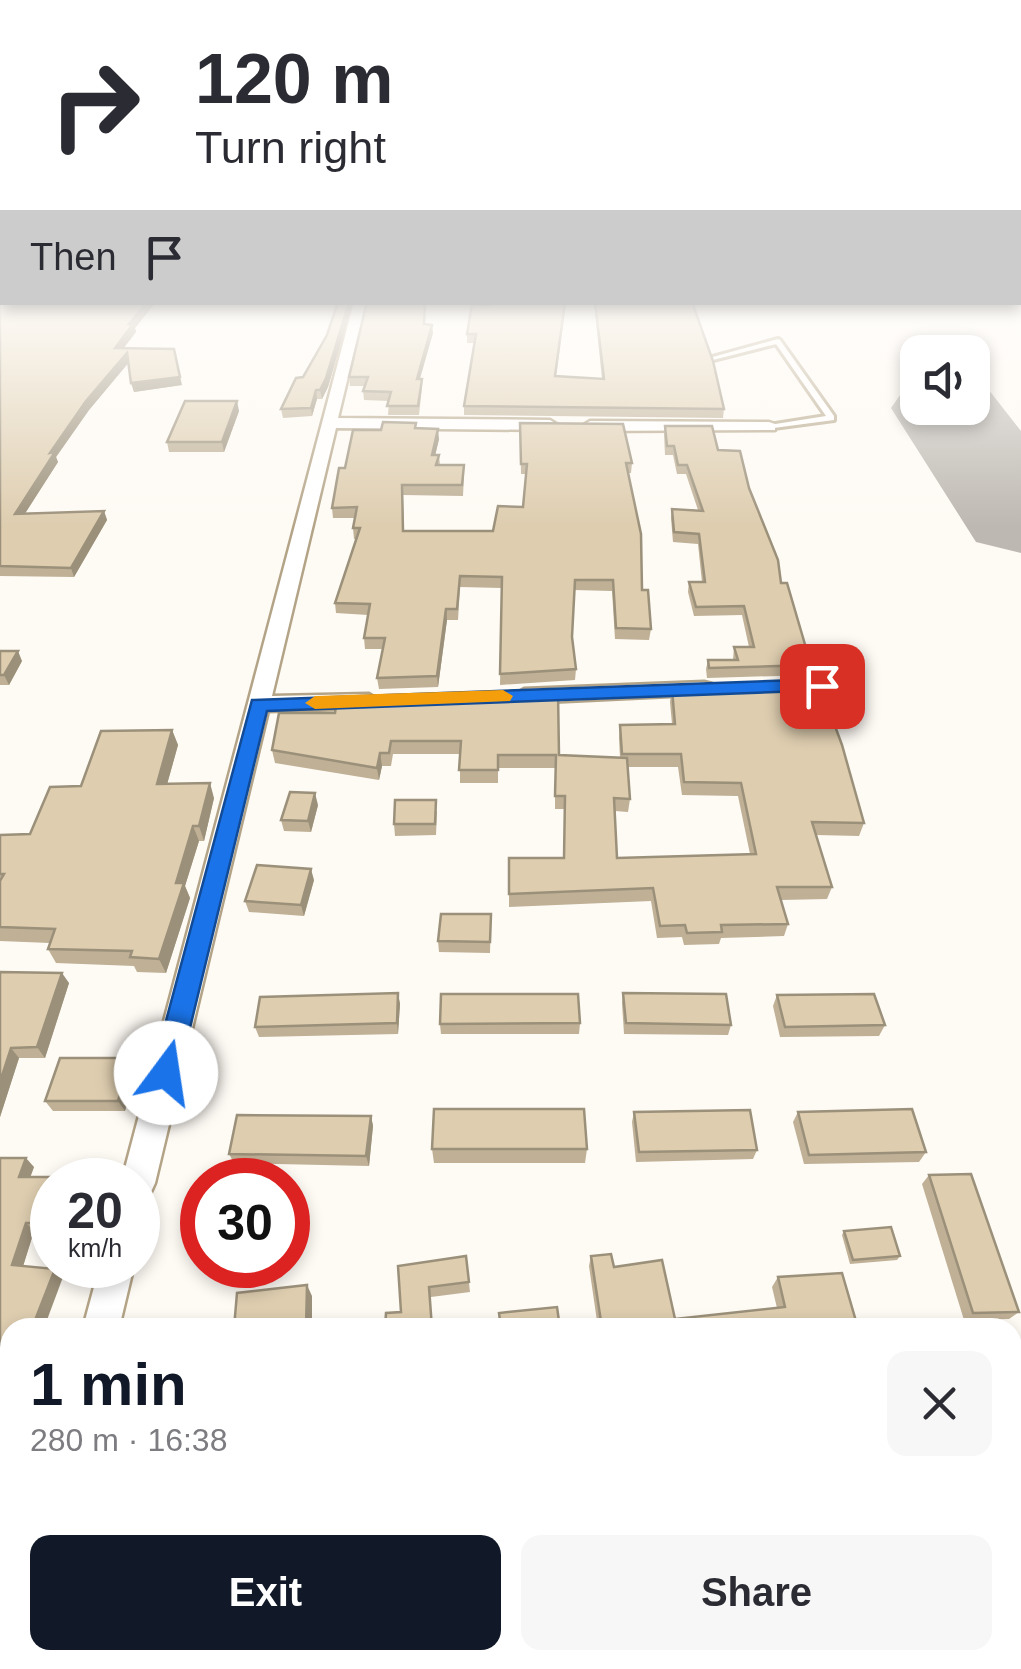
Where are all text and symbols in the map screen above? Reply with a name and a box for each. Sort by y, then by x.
icon: right [30,40,160,170]
text: 120 m [195,40,393,118]
text: Turn right [195,122,386,173]
icon: arrive [137,230,192,285]
text: Then [30,236,117,278]
map controls [900,335,990,425]
button: sound [900,335,990,425]
pin [780,644,865,729]
icon: arrive [795,659,850,714]
position arrow [114,1021,218,1125]
speed limit sign: 30 [180,1158,310,1288]
text: 20 [67,1183,123,1239]
text: km/h [68,1234,122,1262]
text: 1 min [30,1351,187,1418]
button: close [887,1351,992,1456]
text: 280 m · 16:38 [30,1422,227,1458]
button: Exit [30,1535,501,1650]
button: Share [521,1535,992,1650]

